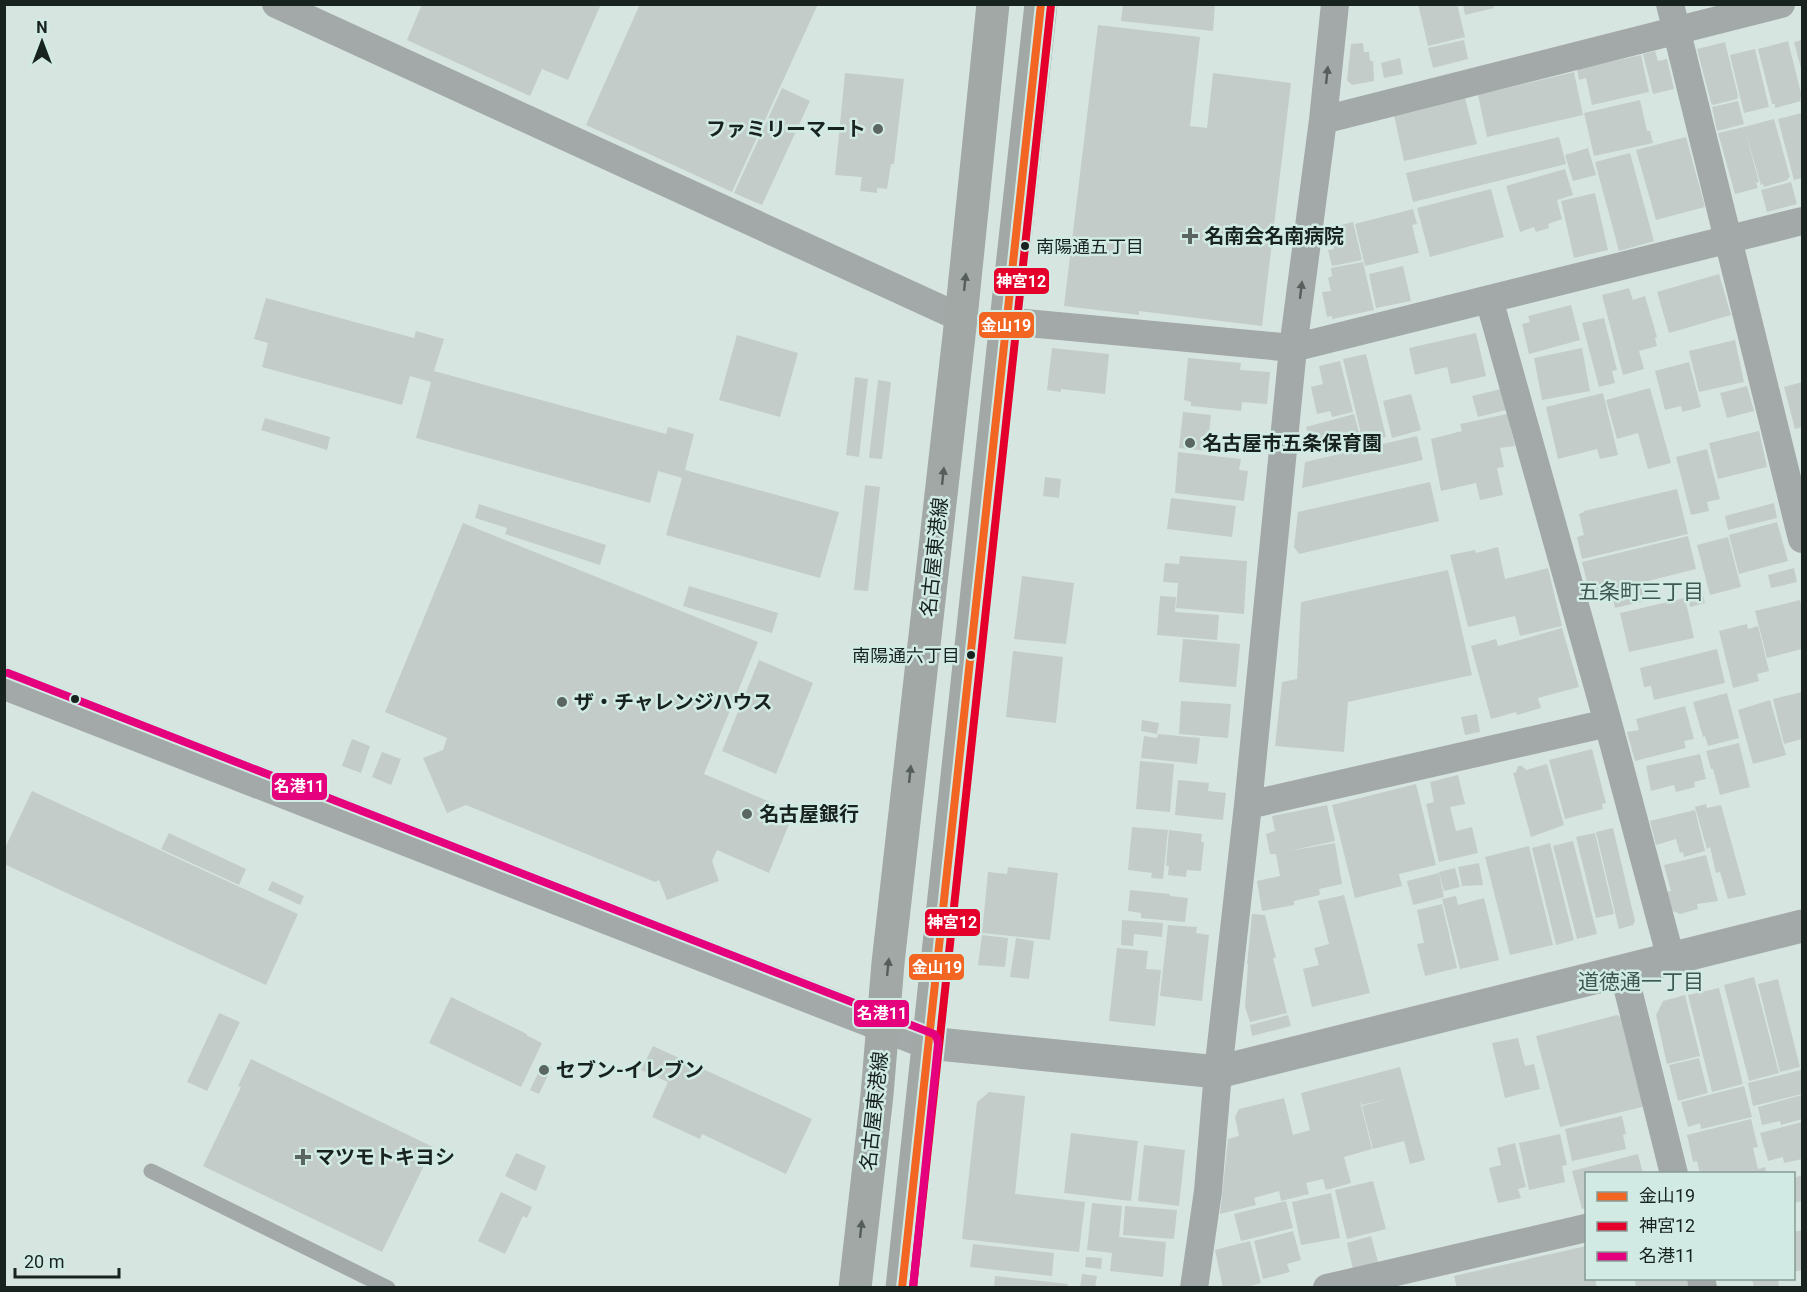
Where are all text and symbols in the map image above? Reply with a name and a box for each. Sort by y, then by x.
north arrow [12,12,72,72]
text: N [36,18,48,37]
one-way arrow [1323,66,1332,85]
place label: ファミリーマート [706,117,866,141]
marker: ファミリーマート [871,122,885,136]
place label: 名南会名南病院 [1204,224,1344,248]
marker: 名南会名南病院 [1181,227,1199,245]
place label: 南陽通五丁目 [1036,236,1144,257]
marker: 南陽通五丁目 [1019,240,1031,252]
line badge: 神宮12 [993,267,1050,295]
one-way arrow [960,272,970,291]
text: 神宮12 [996,272,1046,291]
one-way arrow [1296,280,1305,299]
line badge: 金山19 [978,311,1035,339]
text: 金山19 [981,316,1031,335]
place label: 名古屋市五条保育園 [1202,431,1382,455]
marker: 名古屋市五条保育園 [1183,436,1197,450]
one-way arrow [939,466,948,485]
street label: 名古屋東港線 [916,496,952,618]
district label: 五条町三丁目 [1578,580,1704,604]
place label: 南陽通六丁目 [852,645,960,666]
marker: 南陽通六丁目 [965,649,977,661]
place label: ザ・チャレンジハウス [574,690,773,714]
unlabelled marker [69,693,81,705]
marker: ザ・チャレンジハウス [555,695,569,709]
one-way arrow [905,764,914,783]
line badge: 名港11 [271,772,328,801]
text: 名港11 [274,777,324,796]
place label: 名古屋銀行 [759,802,859,826]
marker: 名古屋銀行 [740,807,754,821]
line badge: 神宮12 [924,908,981,937]
text: 神宮12 [927,913,977,932]
line badge: 金山19 [908,953,965,981]
one-way arrow [883,958,893,977]
text: 金山19 [912,958,962,977]
district label: 道徳通一丁目 [1578,970,1704,994]
line badge: 名港11 [853,999,910,1028]
text: 名港11 [857,1004,907,1023]
street label: 名古屋東港線 [856,1050,892,1172]
place label: セブン-イレブン [556,1058,704,1082]
marker: セブン-イレブン [537,1063,551,1077]
place label: マツモトキヨシ [315,1145,455,1169]
marker: マツモトキヨシ [296,1150,310,1164]
legend [1585,1172,1795,1280]
text: 金山19 [1639,1185,1695,1206]
text: 神宮12 [1639,1215,1695,1236]
one-way arrow [856,1220,866,1239]
scale bar [15,1241,118,1279]
text: 名港11 [1639,1245,1695,1266]
text: 20 m [24,1251,64,1272]

